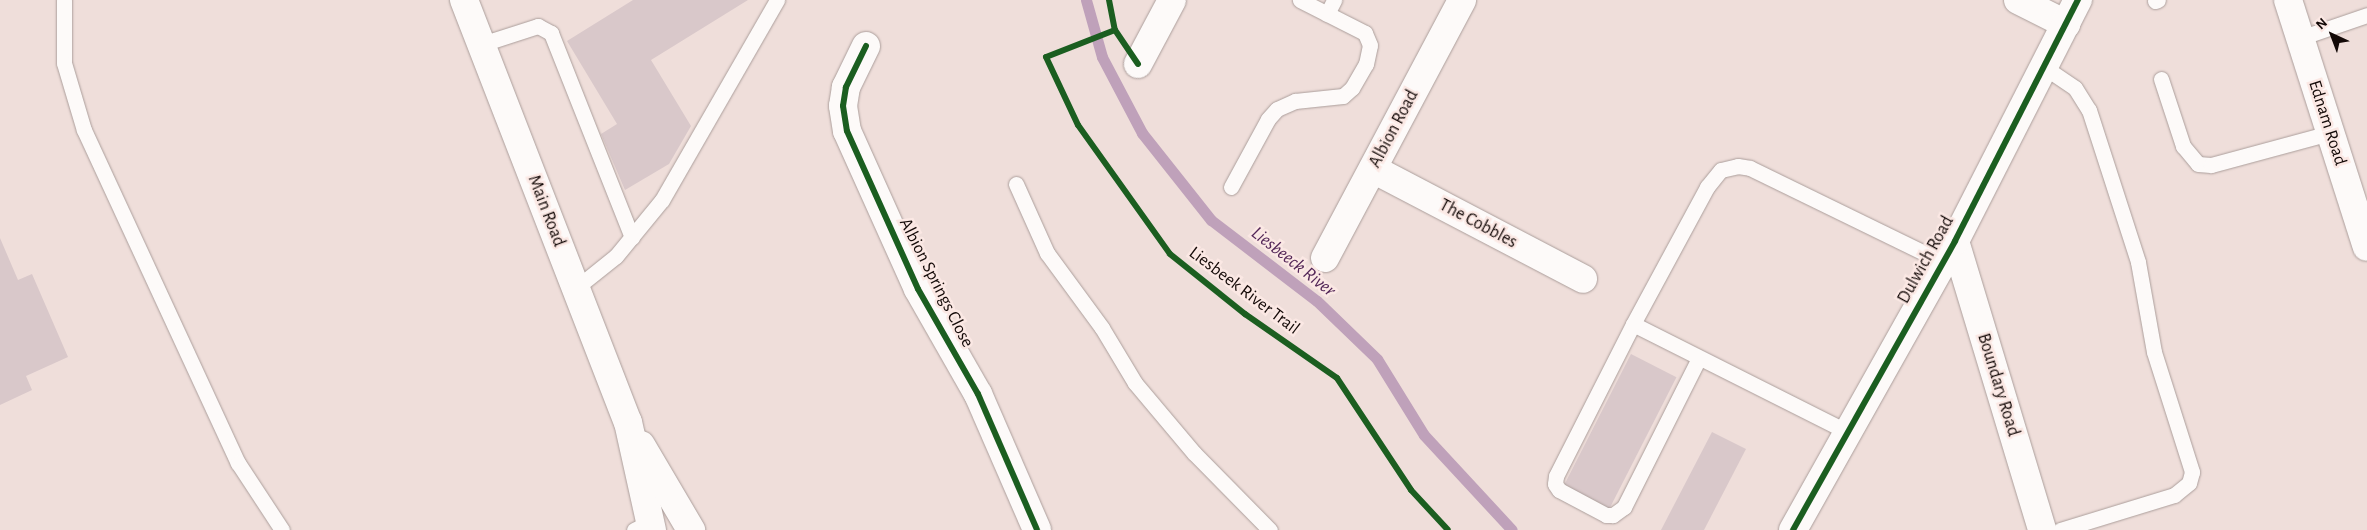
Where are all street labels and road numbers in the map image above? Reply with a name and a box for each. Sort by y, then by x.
street label: Ednam Road [2303,78,2351,168]
street label: Albion Road [1364,86,1424,172]
street label: Main Road [523,172,569,250]
street label: The Cobbles [1435,195,1521,253]
street label: Dulwich Road [1893,212,1959,308]
street label: Albion Springs Close [894,215,978,351]
street label: Liesbeek River Trail [1184,242,1304,340]
street label: Boundary Road [1972,331,2024,439]

